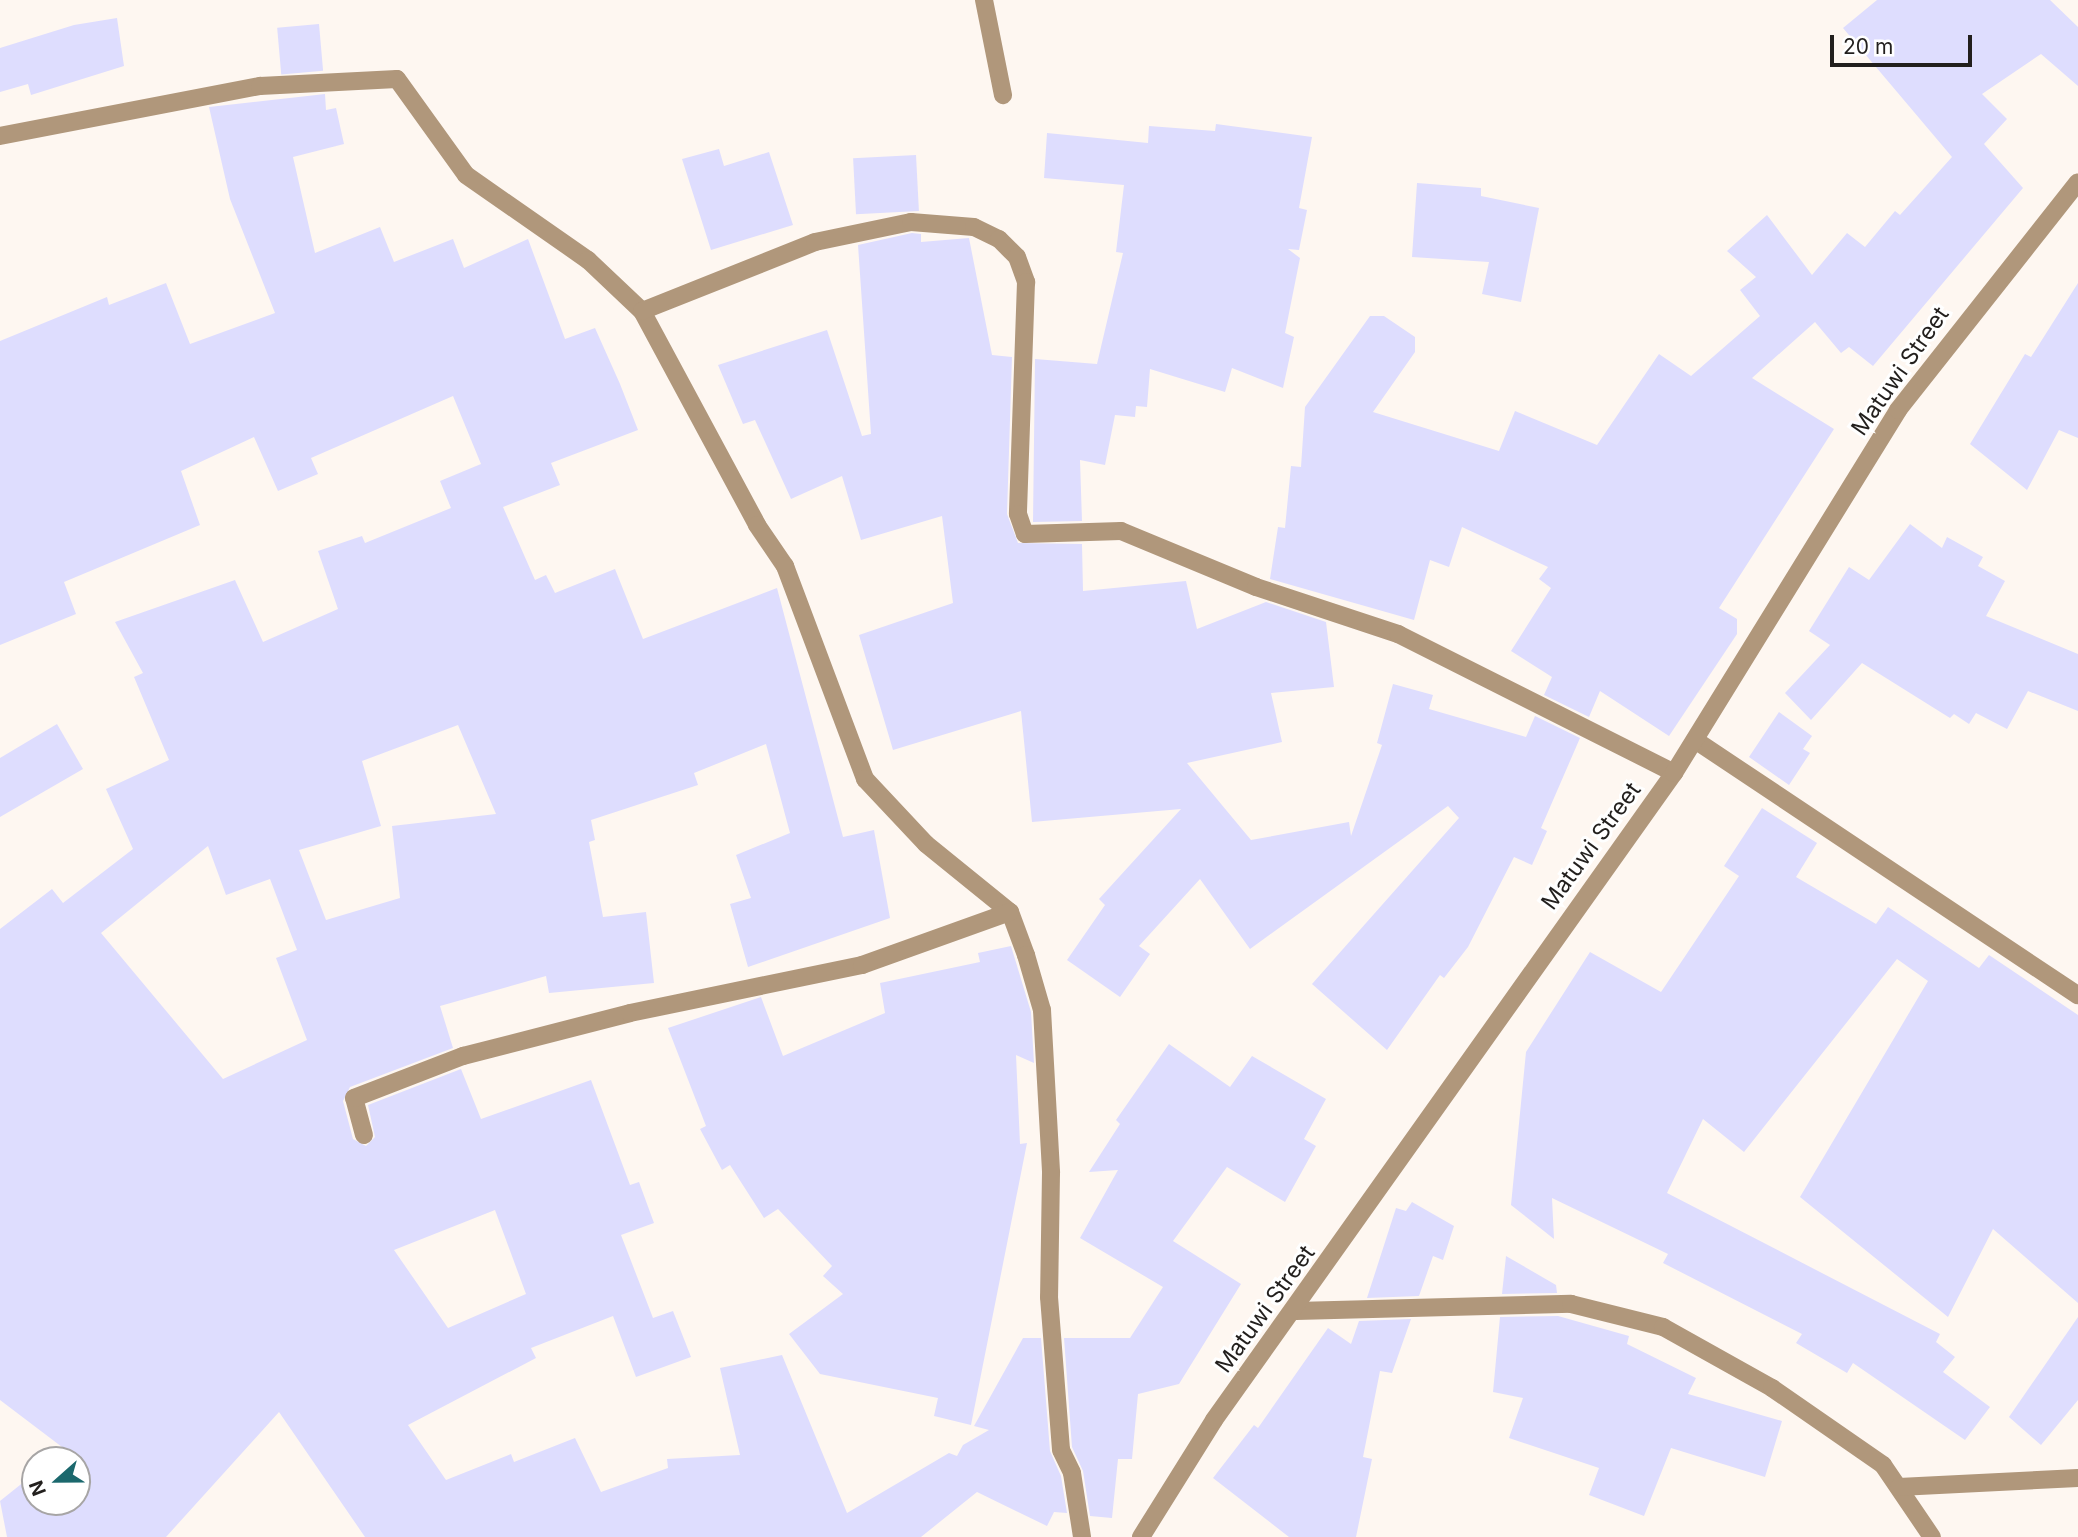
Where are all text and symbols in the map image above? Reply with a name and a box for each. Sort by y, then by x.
scale bar [1833,21,1975,65]
text: 20 m [1843,34,1893,59]
street label: Matuwi Street [1846,301,1954,441]
street label: Matuwi Street [1536,777,1646,915]
street label: Matuwi Street [1210,1240,1320,1378]
north arrow [21,1446,91,1516]
text: N [24,1477,51,1499]

